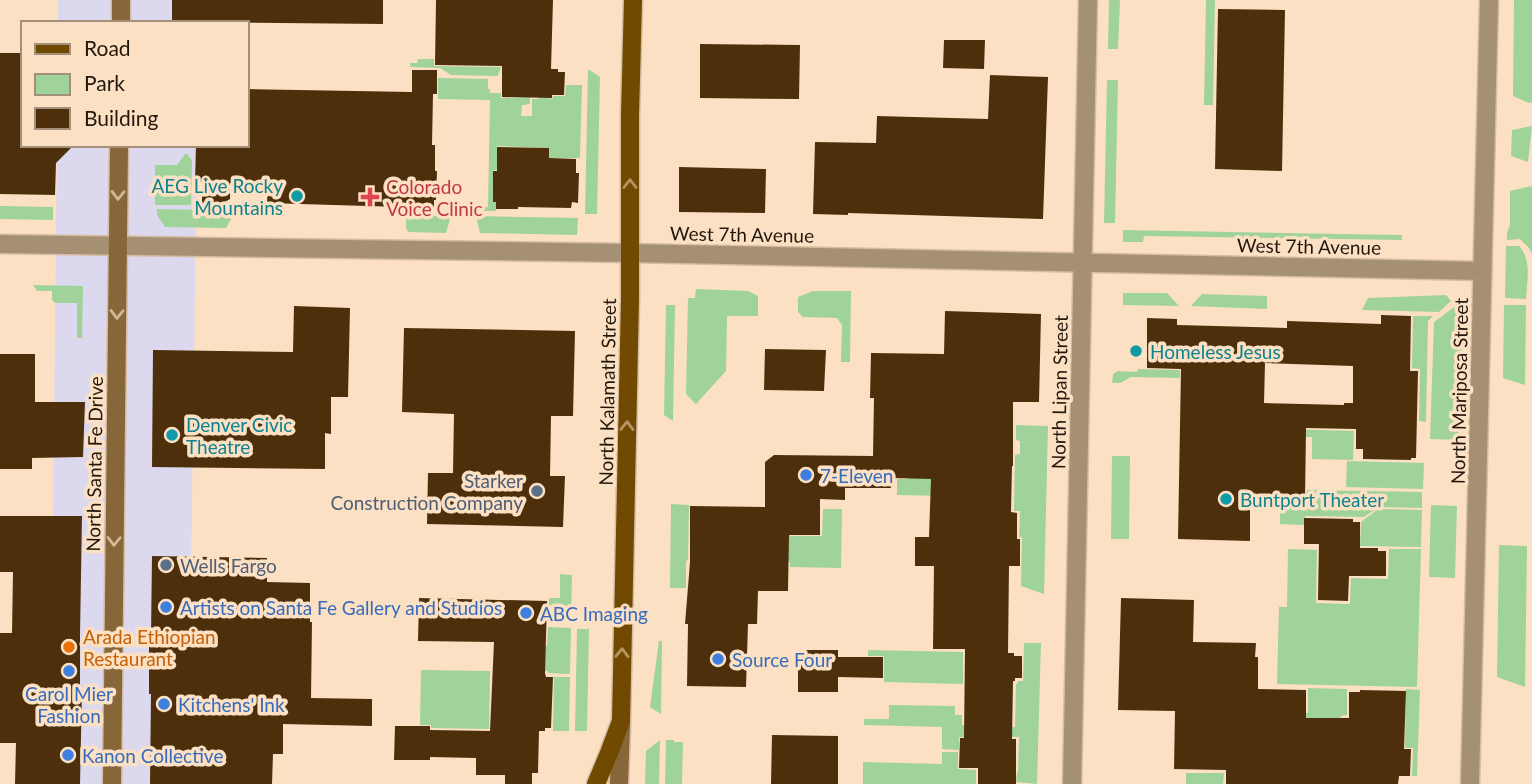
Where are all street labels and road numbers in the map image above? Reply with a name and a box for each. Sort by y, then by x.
street label: West 7th Avenue [670,221,814,247]
street label: West 7th Avenue [1237,233,1381,259]
street label: North Mariposa Street [1446,297,1472,484]
street label: North Kalamath Street [594,298,620,486]
street label: North Lipan Street [1046,315,1072,469]
street label: North Santa Fe Drive [81,376,107,552]

